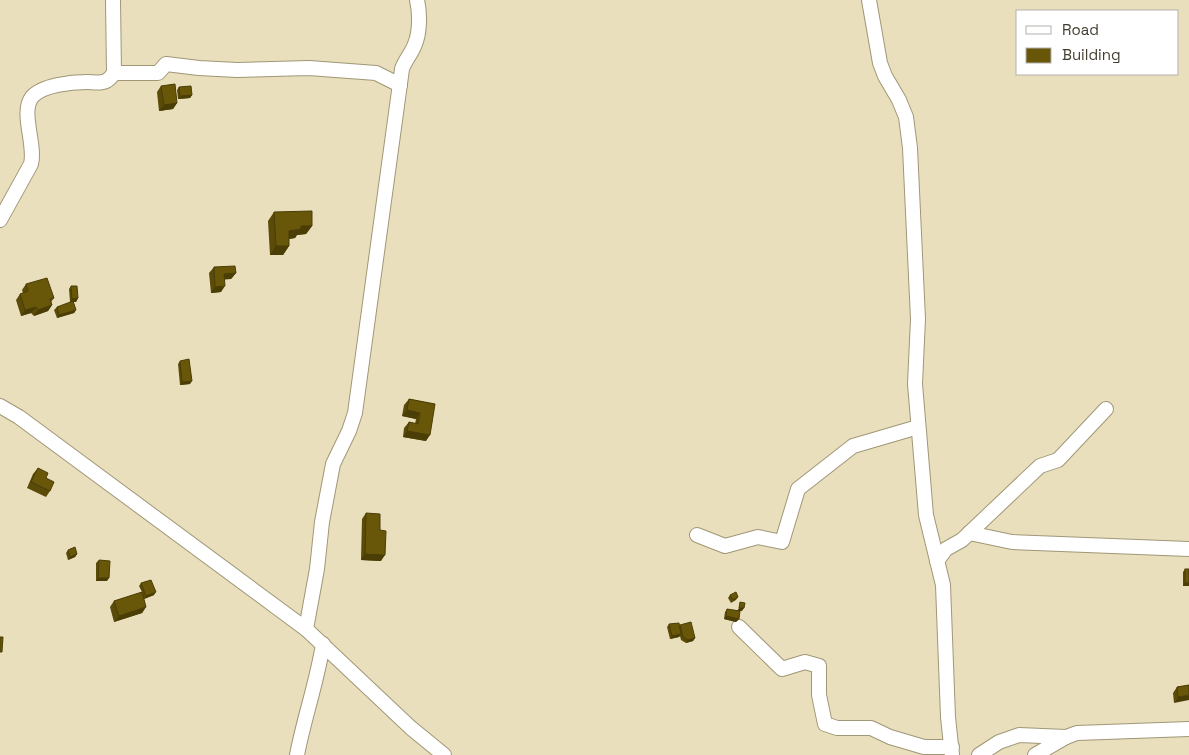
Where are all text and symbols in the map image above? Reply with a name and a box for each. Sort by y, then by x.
legend [1016,10,1179,75]
text: Road [1062,20,1099,39]
text: Building [1062,45,1121,64]

